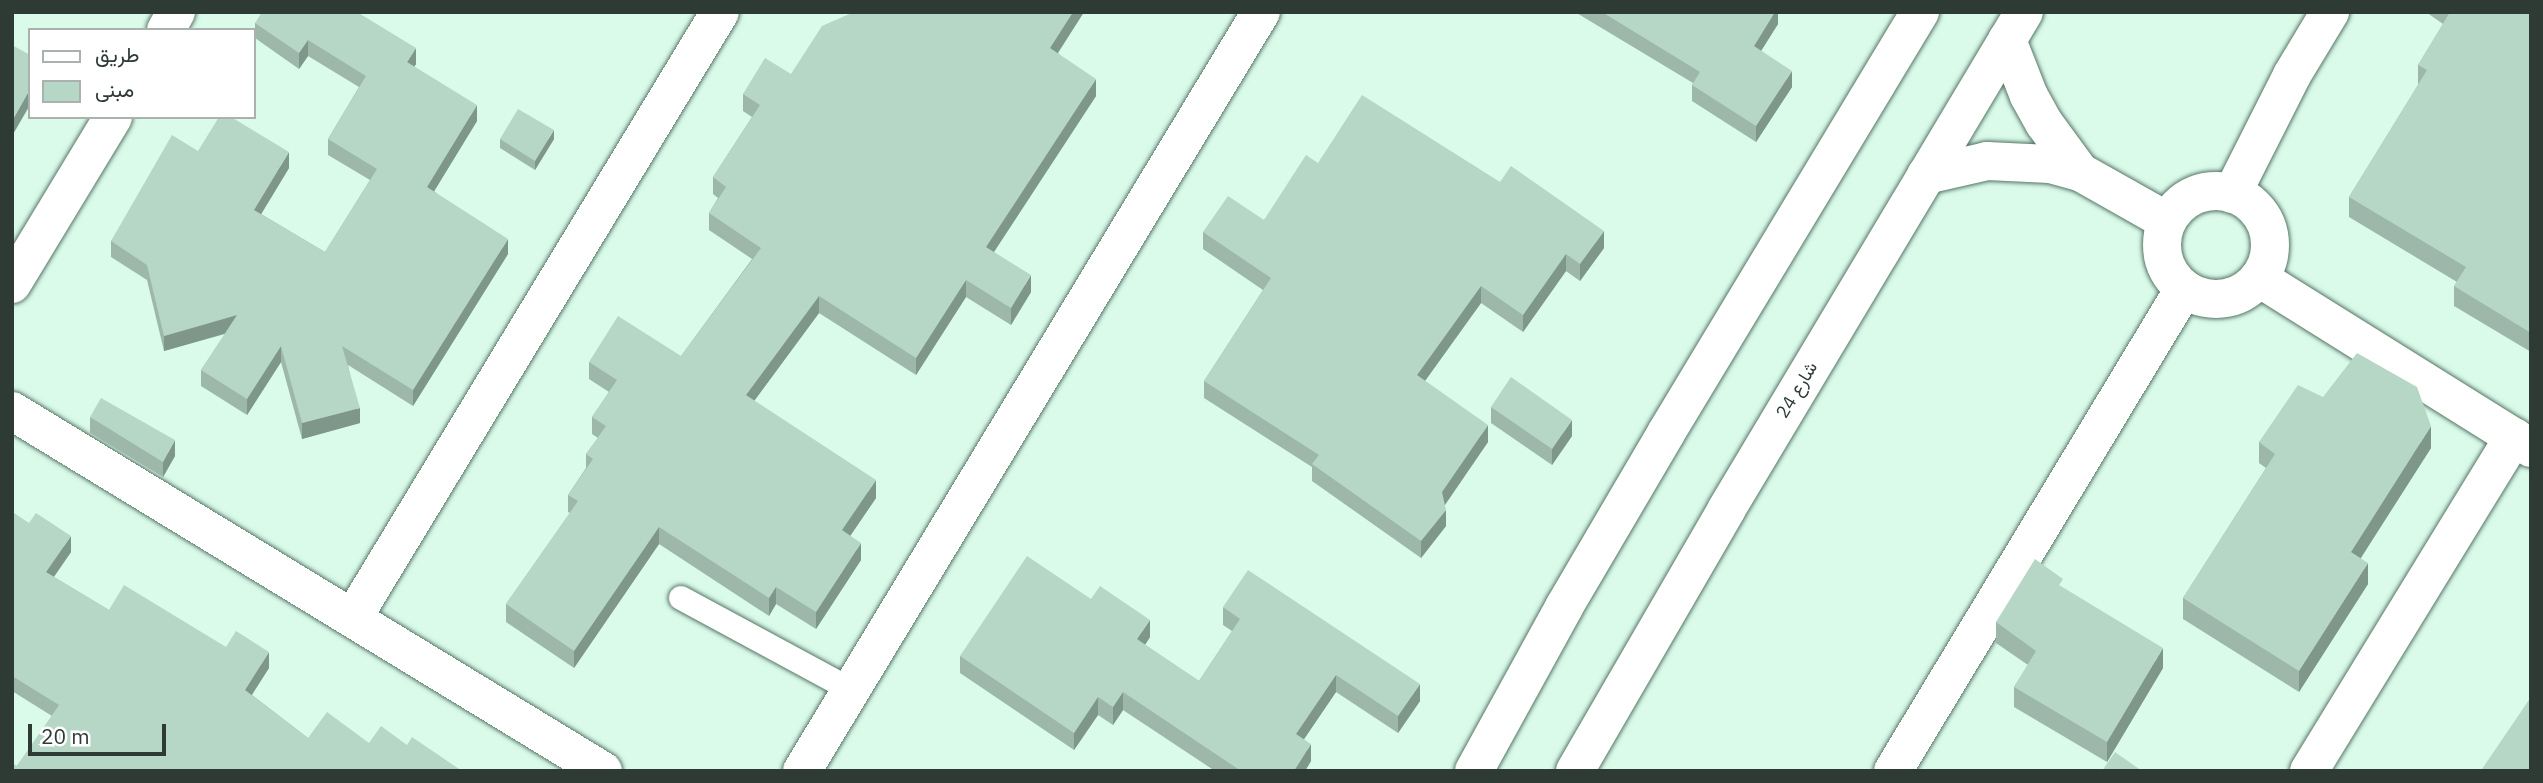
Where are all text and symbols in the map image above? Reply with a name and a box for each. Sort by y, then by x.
legend [28,28,256,119]
text: طريق [95,40,140,68]
text: مبنى [95,75,134,103]
street label: شارع 24 [1772,358,1822,422]
scale bar [32,710,170,754]
text: 20 m [41,722,90,750]

